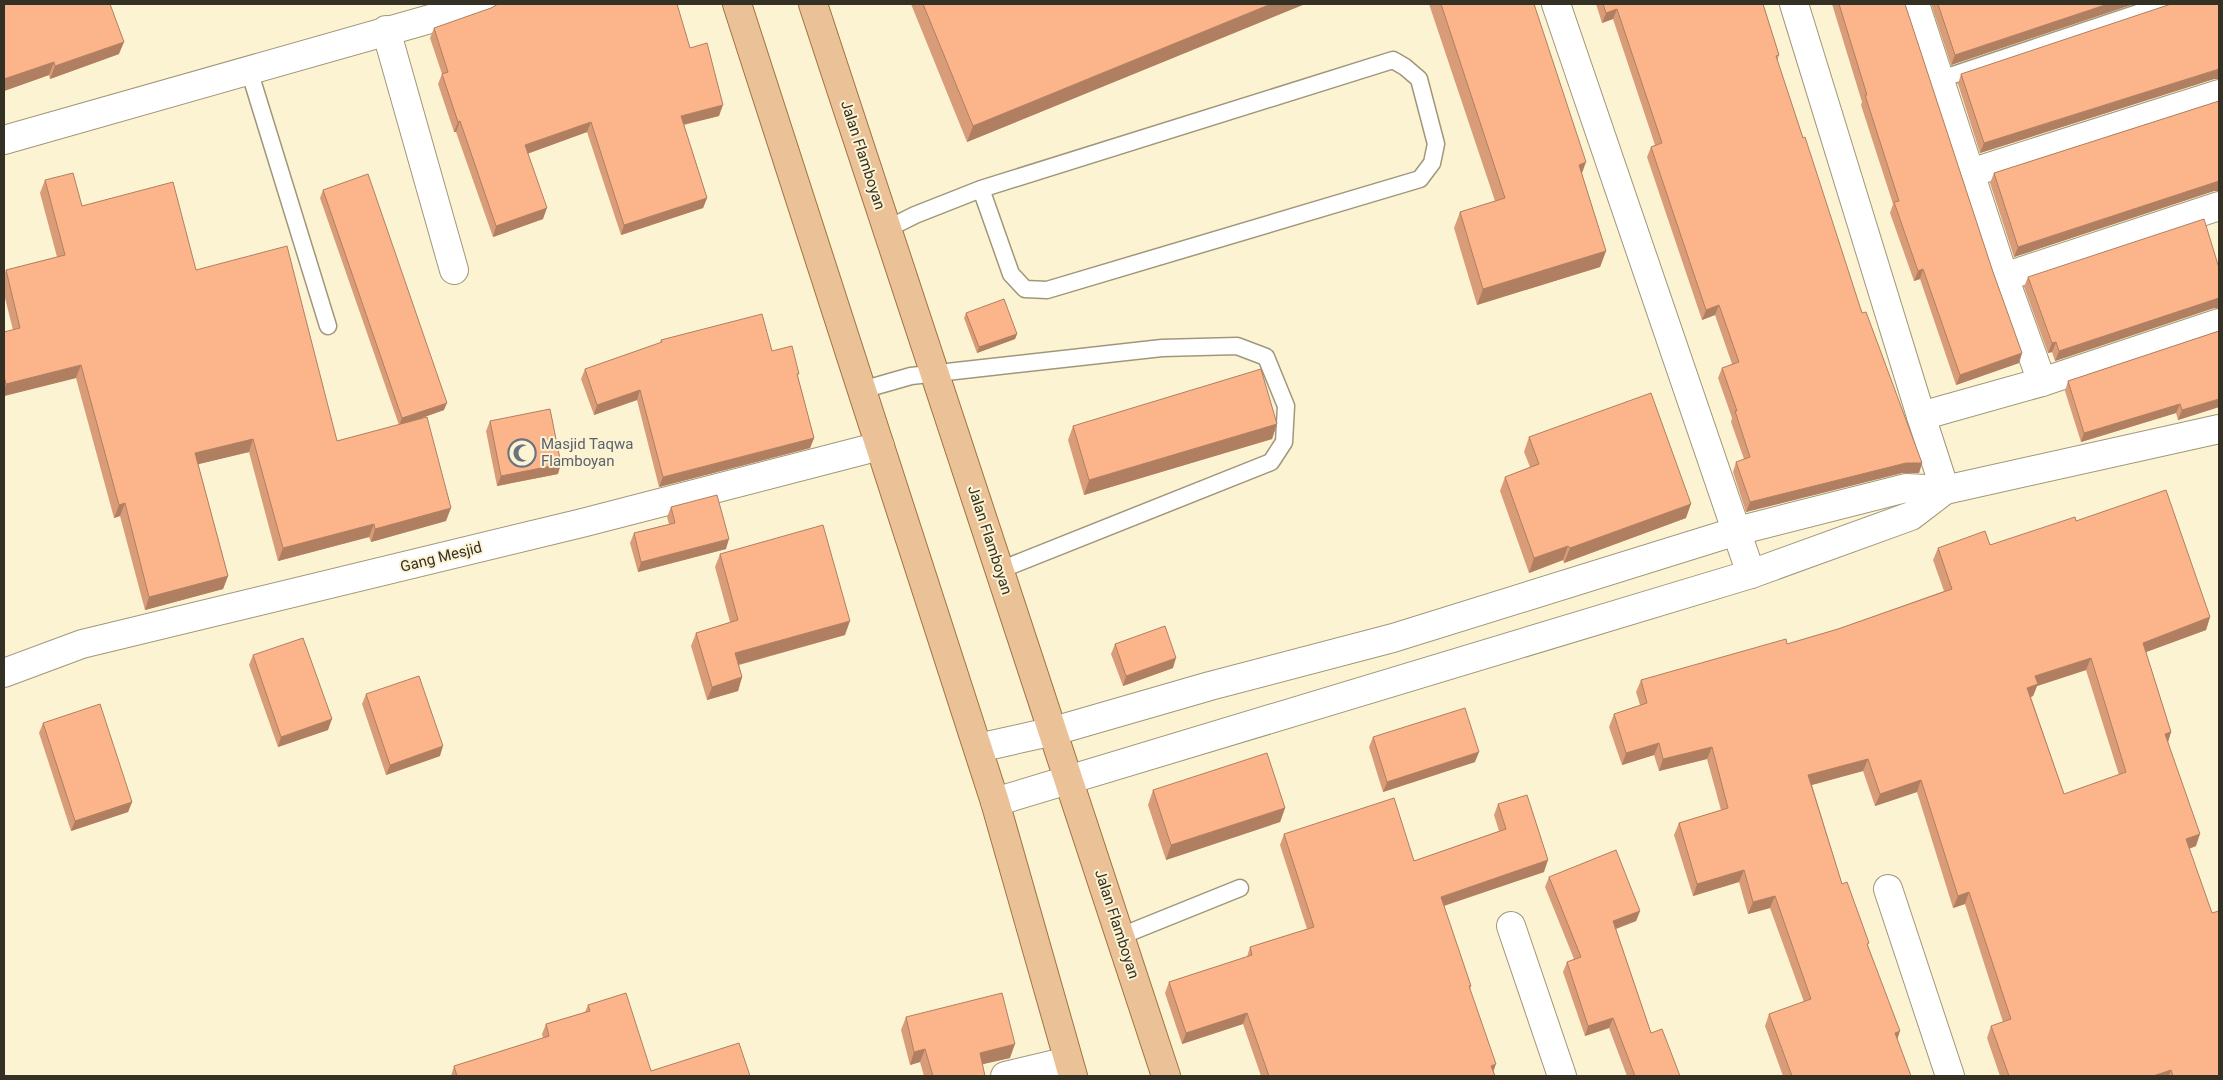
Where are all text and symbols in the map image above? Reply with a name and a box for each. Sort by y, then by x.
street label: Jalan Flamboyan [837,98,889,212]
place label: Masjid Taqwa Flamboyan [541,435,633,470]
mosque icon: Masjid Taqwa Flamboyan [507,438,537,468]
street label: Jalan Flamboyan [964,483,1016,597]
street label: Gang Mesjid [398,538,484,576]
street label: Jalan Flamboyan [1091,867,1143,981]

